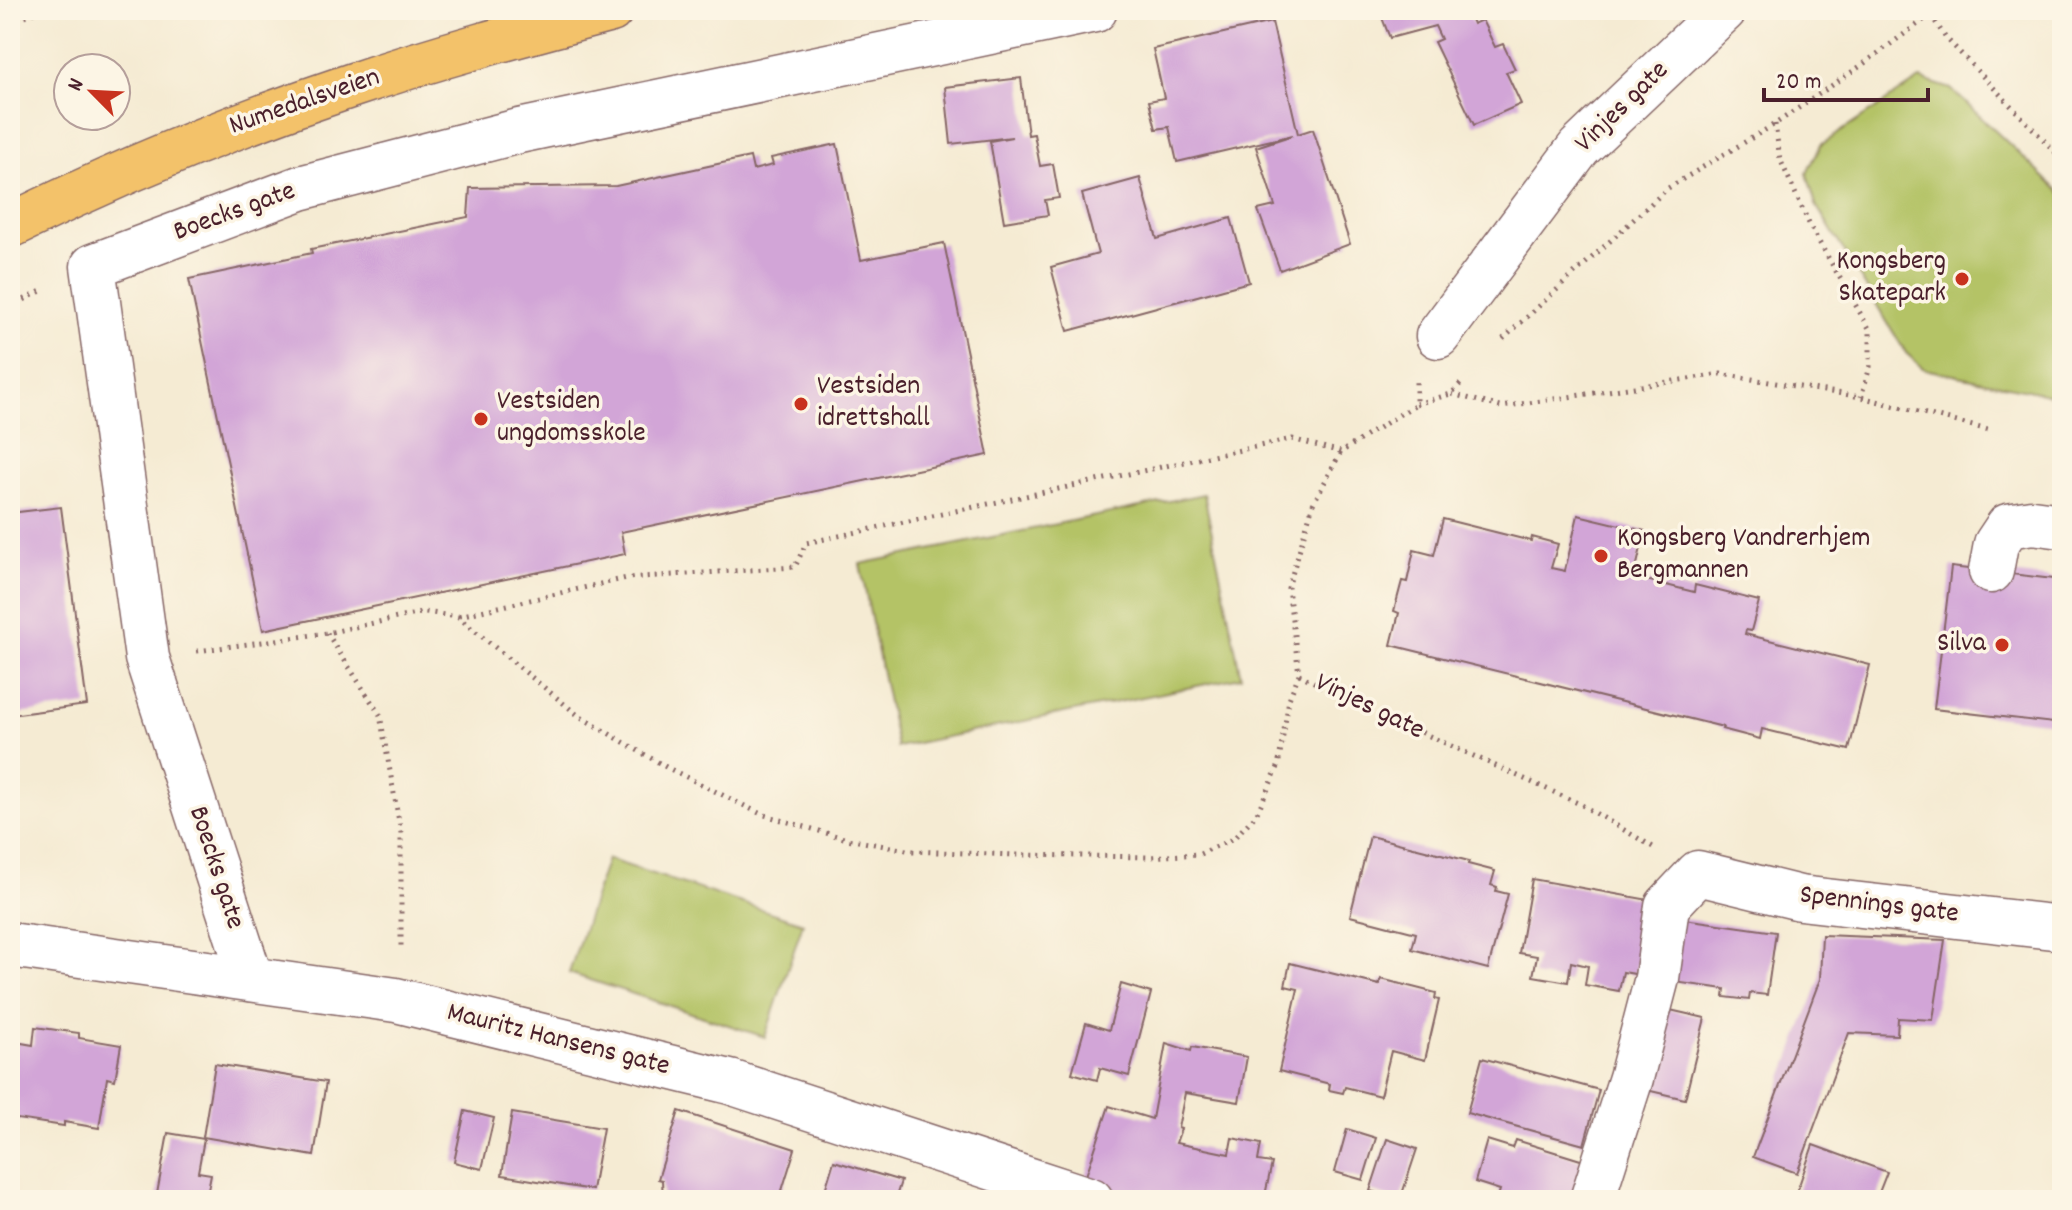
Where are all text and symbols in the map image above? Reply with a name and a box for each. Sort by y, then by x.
north arrow [52,52,132,132]
scale bar [1764,52,1928,102]
street label: Vinjes gate [1567,53,1679,163]
street label: Numedalsveien [224,59,386,147]
text: 20 m [1776,66,1822,100]
text: N [61,74,93,97]
street label: Boecks gate [168,172,302,254]
place label: Kongsberg Skatepark [1837,243,1946,315]
marker: Kongsberg Skatepark [1953,270,1971,288]
place label: Vestsiden idrettshall [817,368,930,440]
place label: Vestsiden ungdomsskole [497,383,646,455]
marker: Vestsiden idrettshall [792,395,810,413]
marker: Vestsiden ungdomsskole [472,410,490,428]
place label: Kongsberg Vandrerhjem Bergmannen [1617,520,1870,592]
marker: Kongsberg Vandrerhjem Bergmannen [1592,547,1610,565]
place label: Silva [1937,625,1987,665]
marker: Silva [1993,636,2011,654]
street label: Vinjes gate [1307,664,1431,752]
street label: Boecks gate [176,801,254,935]
street label: Spennings gate [1797,876,1961,936]
street label: Mauritz Hansens gate [442,994,674,1088]

